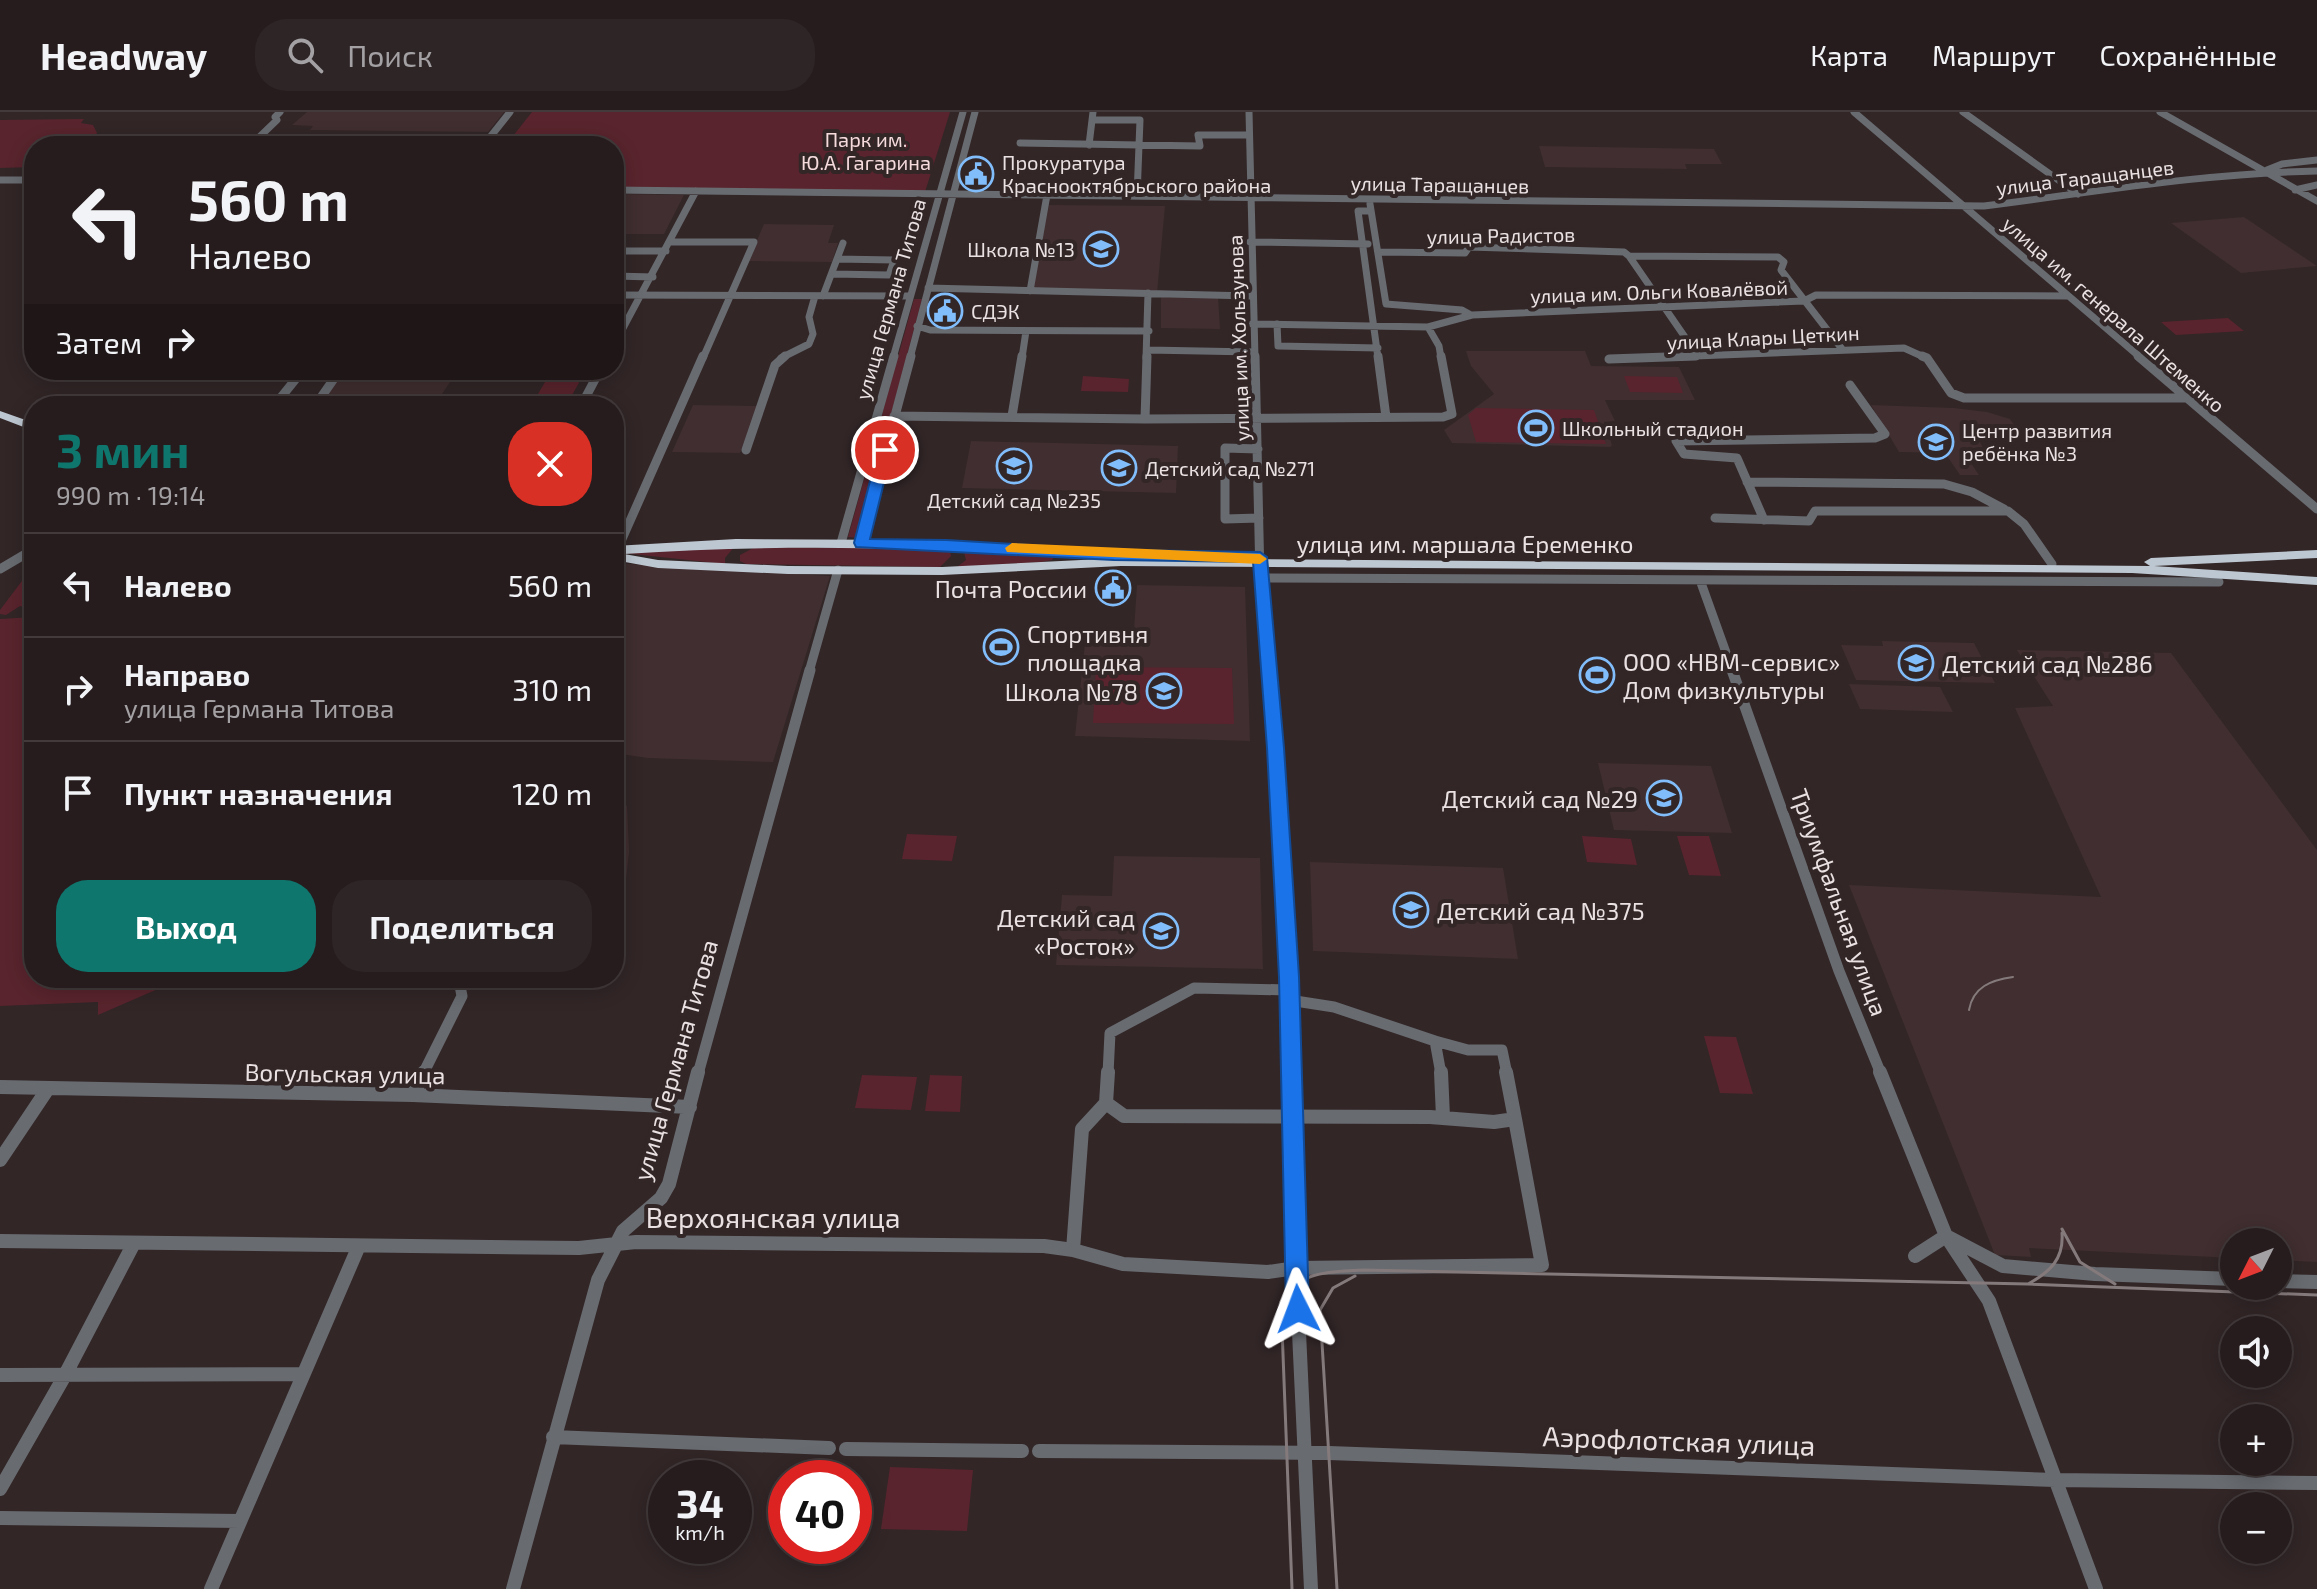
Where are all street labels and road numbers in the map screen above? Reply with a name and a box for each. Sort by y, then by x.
street label: улица Таращанцев [1995,154,2175,201]
street label: улица Таращанцев [1350,170,1530,199]
street label: улица Германа Титова [850,196,931,403]
street label: улица им. генерала Штеменко [1997,211,2230,418]
street label: улица Радистов [1426,222,1576,249]
street label: улица им. Хользунова [1222,234,1255,442]
street label: улица им. Ольги Ковалёвой [1530,275,1788,308]
street label: улица Клары Цеткин [1666,320,1860,355]
street label: улица им. маршала Еременко [1297,529,1633,559]
street label: Триумфальная улица [1784,784,1895,1020]
street label: улица Германа Титова [627,936,724,1184]
street label: Вогульская улица [244,1057,446,1090]
street label: Верхоянская улица [646,1200,900,1234]
street label: Аэрофлотская улица [1542,1418,1816,1462]

